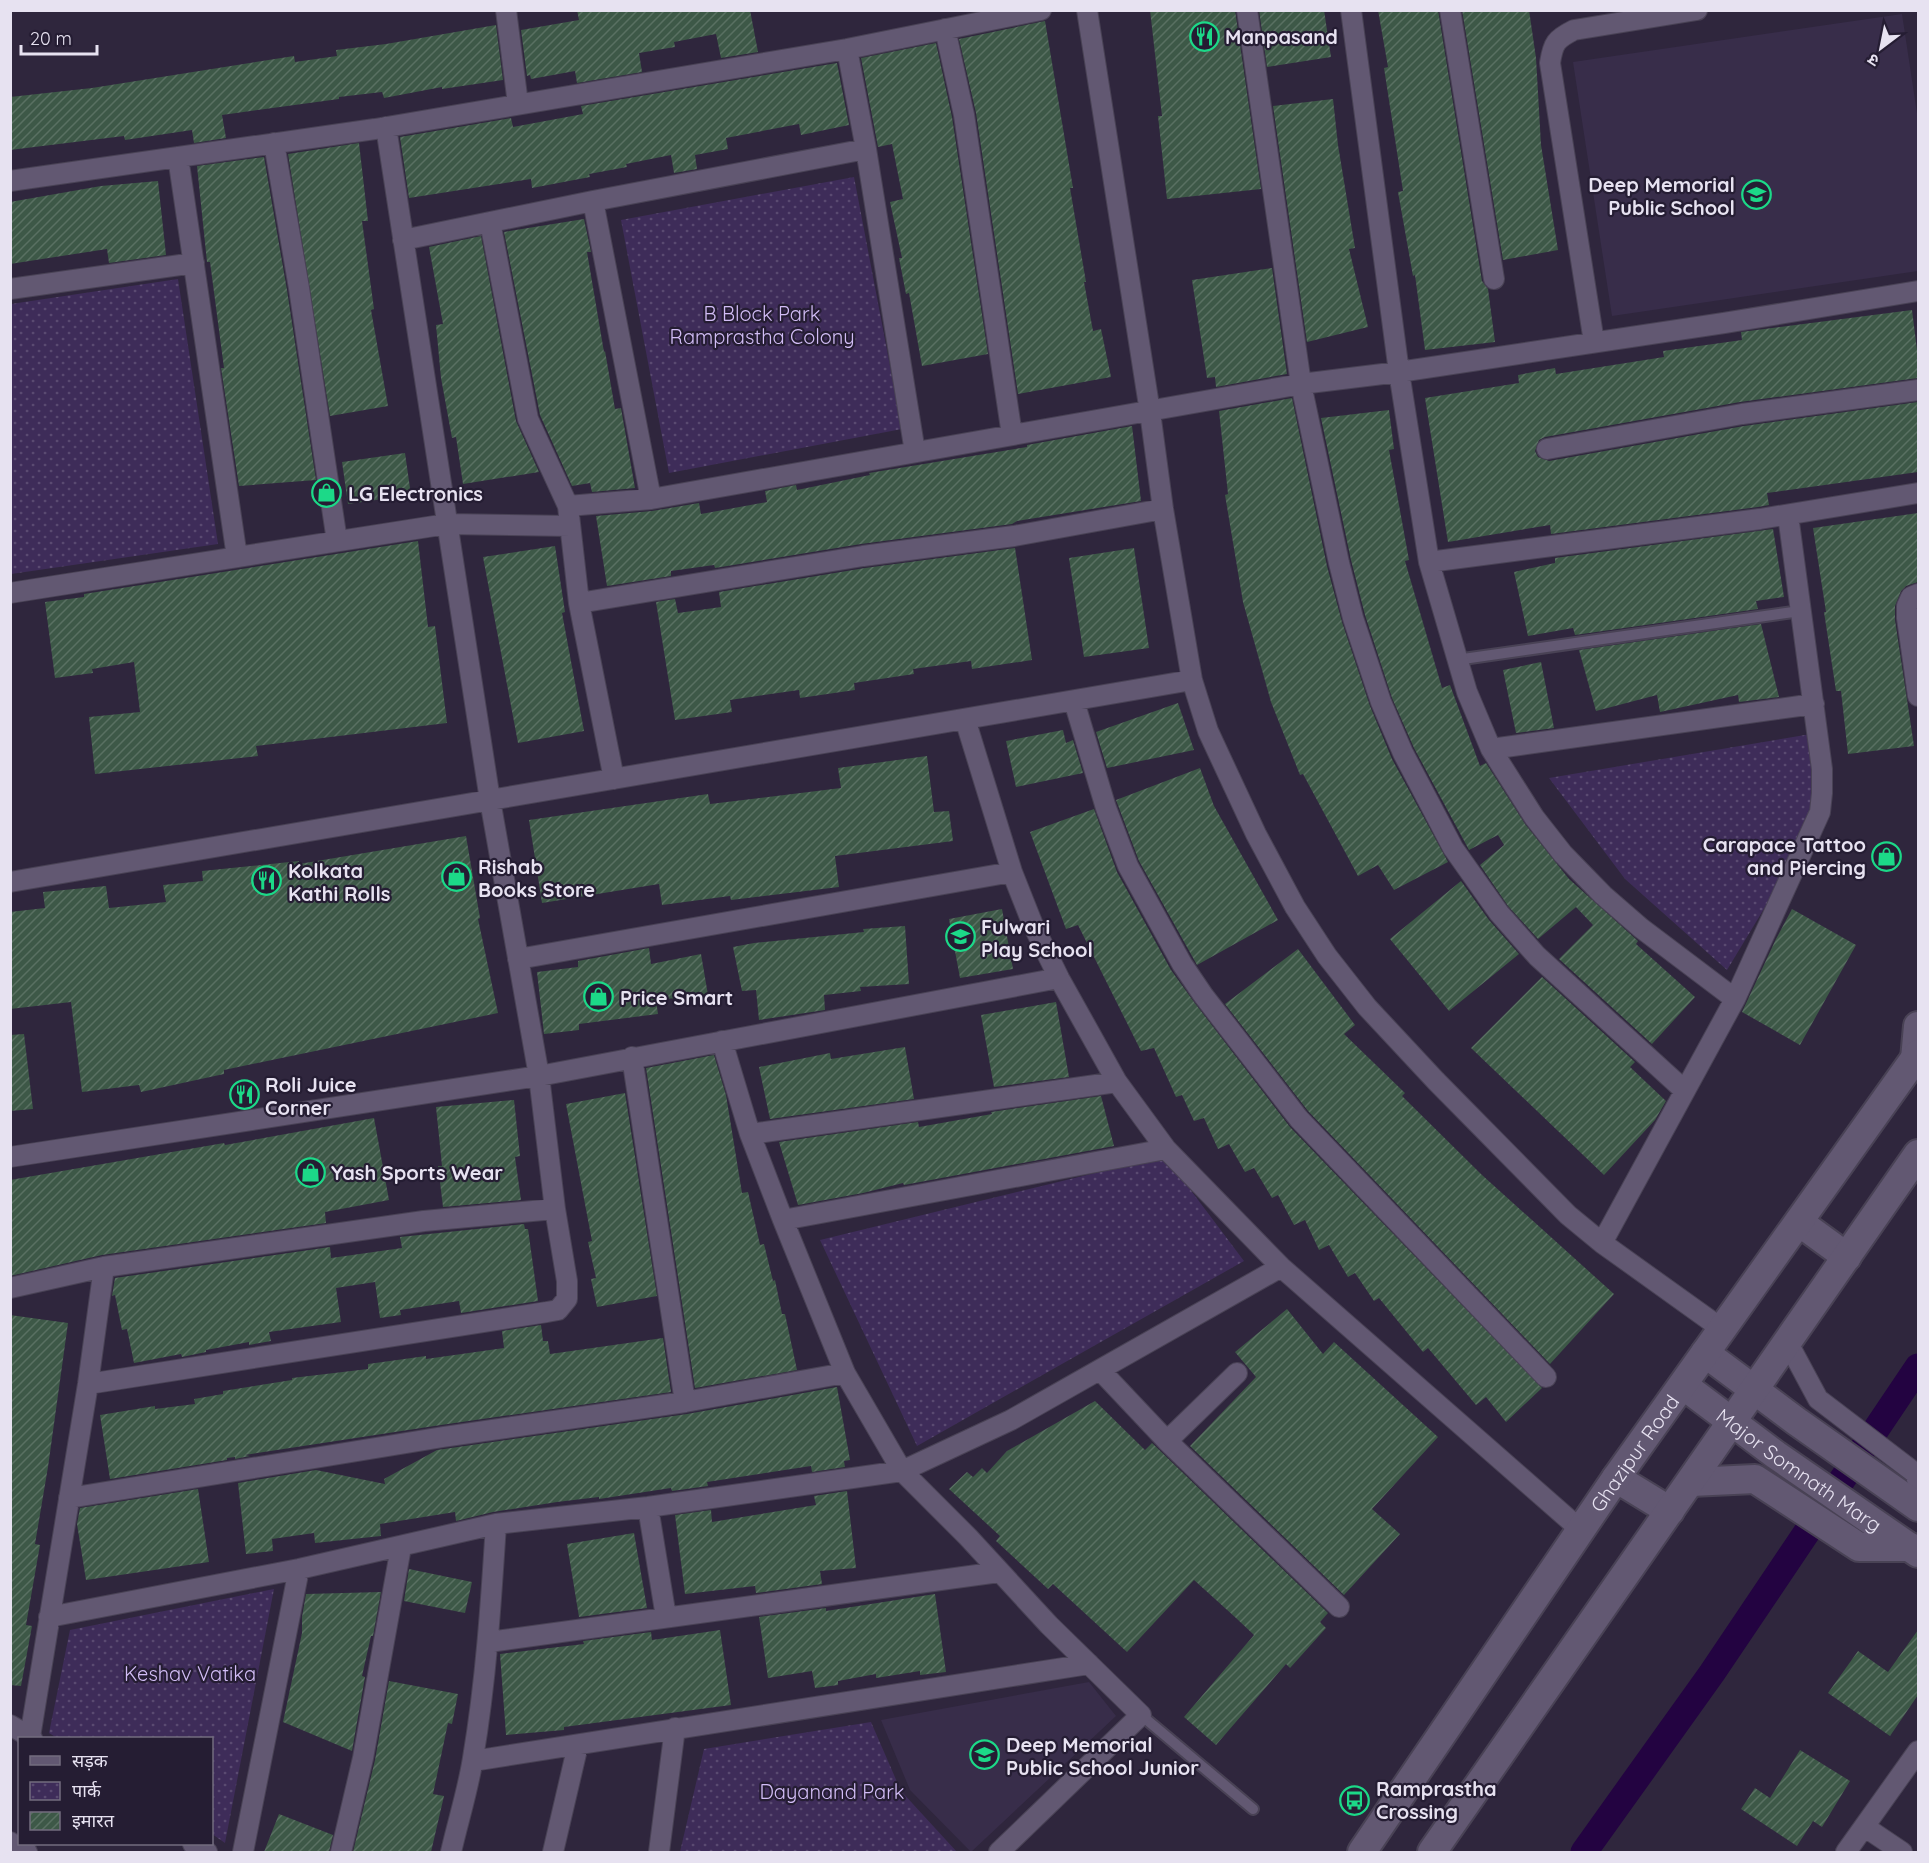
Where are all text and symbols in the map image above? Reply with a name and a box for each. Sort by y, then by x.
scale bar [21,18,98,56]
north arrow [1851,18,1911,78]
restaurant icon: Manpasand [1188,20,1220,52]
place label: Manpasand [1225,24,1338,49]
text: 20 m [30,27,72,50]
text: उ [1863,49,1882,72]
place label: Deep Memorial Public School [1588,172,1735,220]
school or university icon: Deep Memorial Public School [1740,179,1772,211]
park label: B Block Park Ramprastha Colony [669,301,855,349]
shop icon: LG Electronics [311,477,343,509]
place label: LG Electronics [348,481,483,506]
place label: Carapace Tattoo and Piercing [1703,832,1866,880]
shop icon: Carapace Tattoo and Piercing [1871,840,1903,872]
place label: Rishab Books Store [478,854,595,902]
place label: Kolkata Kathi Rolls [288,858,390,906]
shop icon: Rishab Books Store [441,861,473,893]
restaurant icon: Kolkata Kathi Rolls [251,865,283,897]
place label: Fulwari Play School [981,914,1093,962]
school or university icon: Fulwari Play School [944,921,976,953]
shop icon: Price Smart [583,981,615,1013]
place label: Price Smart [620,985,733,1010]
place label: Roli Juice Corner [265,1072,357,1120]
restaurant icon: Roli Juice Corner [228,1079,260,1111]
shop icon: Yash Sports Wear [294,1156,326,1188]
place label: Yash Sports Wear [331,1160,503,1185]
street label: Ghazipur Road [1584,1390,1684,1516]
street label: Major Somnath Marg [1712,1402,1887,1537]
park label: Keshav Vatika [124,1661,256,1686]
place label: Deep Memorial Public School Junior [1006,1732,1199,1780]
legend [18,1737,213,1845]
school or university icon: Deep Memorial Public School Junior [969,1739,1001,1771]
text: सड़क [72,1749,109,1772]
place label: Ramprastha Crossing [1376,1776,1496,1824]
text: पार्क [72,1779,102,1802]
park label: Dayanand Park [759,1779,905,1804]
bus stop icon: Ramprastha Crossing [1339,1784,1371,1816]
text: इमारत [72,1809,115,1832]

